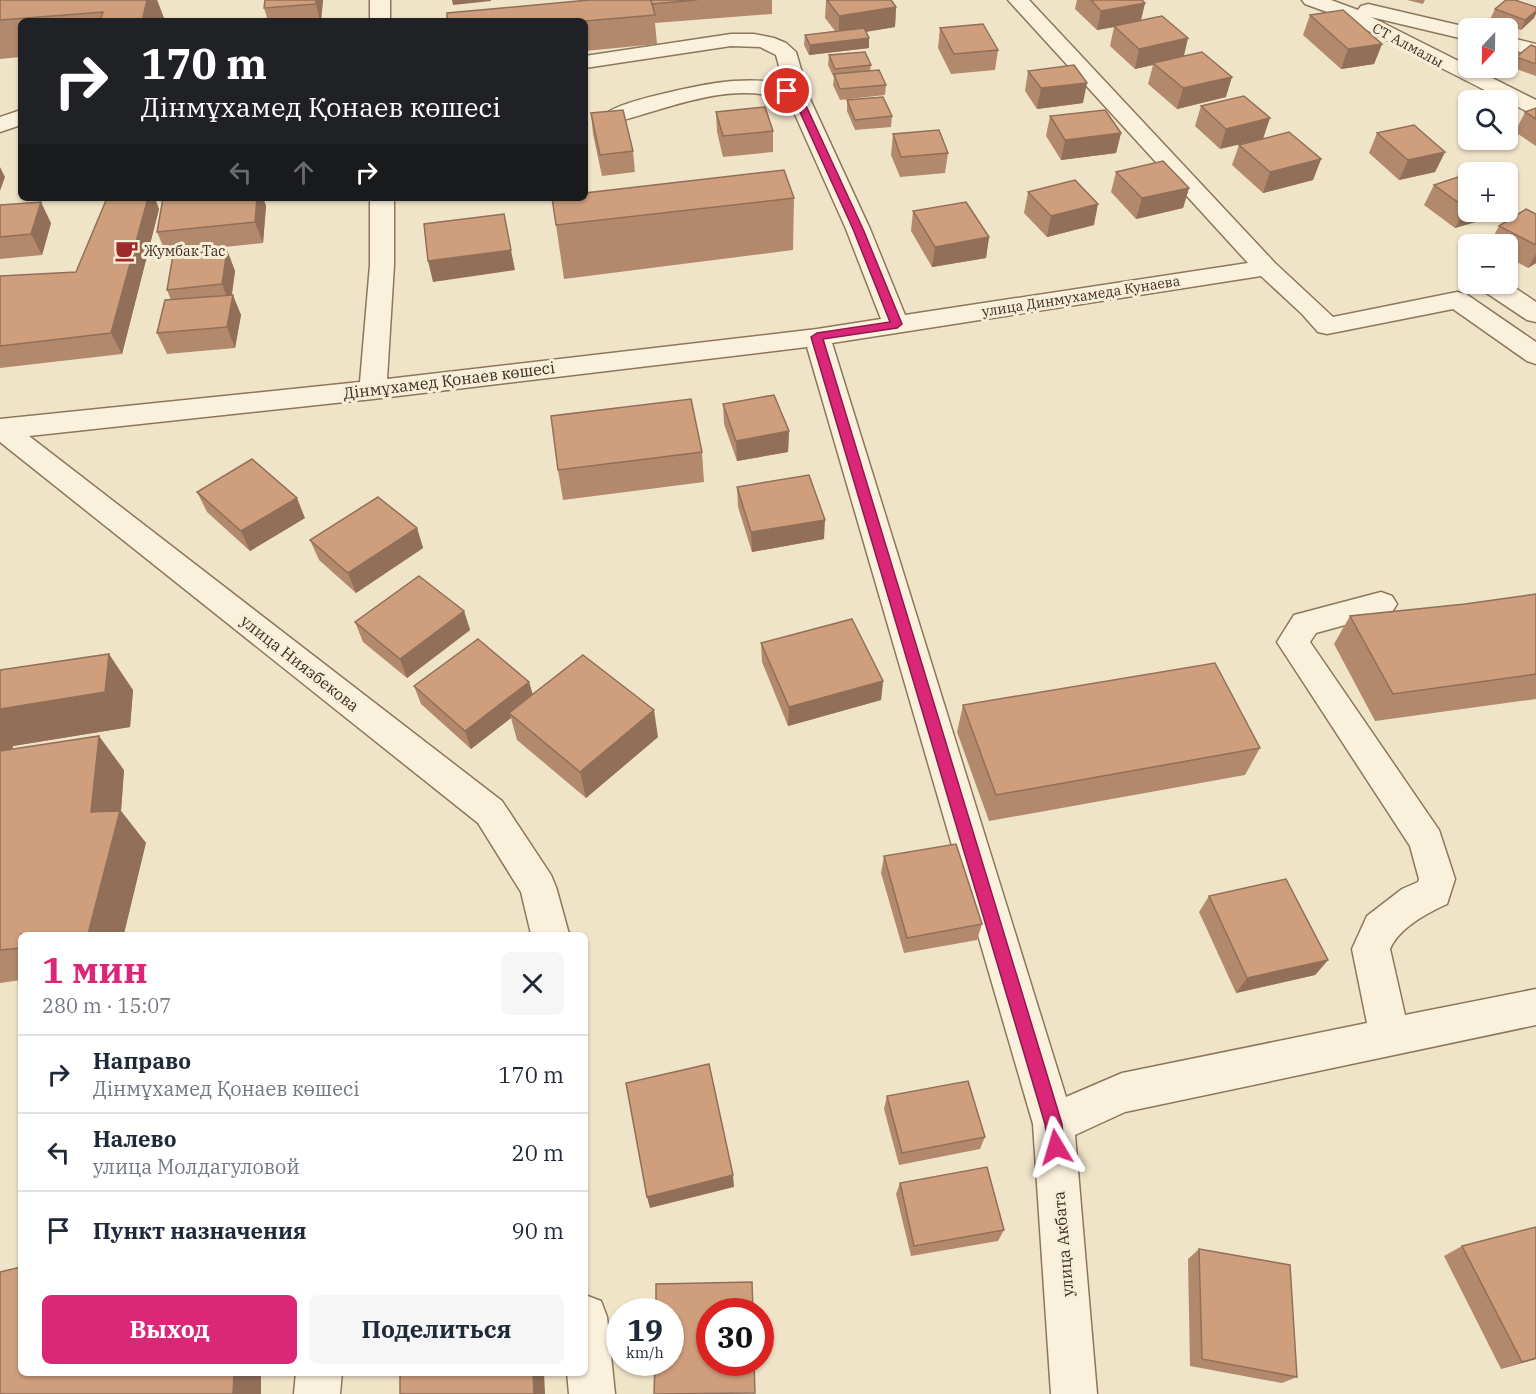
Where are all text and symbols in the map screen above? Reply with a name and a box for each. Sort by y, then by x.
north arrow [1458,18,1518,78]
map controls [1458,18,1518,294]
street label: СТ Алмалы [1369,19,1447,71]
text: 170 m [141,36,267,91]
icon: right [42,42,120,120]
pin [761,65,812,116]
icon: arrive [770,74,803,107]
text: Дінмұхамед Қонаев көшесі [141,89,501,124]
button: search [1458,90,1518,150]
icon: left [224,156,257,189]
icon: ahead [287,156,320,189]
icon: right [350,156,383,189]
button: + [1458,162,1518,222]
button: − [1458,234,1518,294]
cafe icon: Жумбак Тас [113,238,139,264]
place label: Жумбак Тас [144,242,226,260]
street label: улица Динмухамеда Кунаева [981,271,1182,321]
street label: Дінмұхамед Қонаев көшесі [342,357,556,403]
street label: улица Ниязбекова [237,610,363,716]
text: 1 мин [42,946,148,993]
button: close [501,952,564,1015]
text: 280 m · 15:07 [42,992,171,1019]
text: Направо [93,1046,191,1075]
icon: right [42,1058,75,1091]
text: 170 m [498,1060,564,1089]
text: Дінмұхамед Қонаев көшесі [93,1075,360,1102]
position arrow [1024,1115,1088,1179]
text: Налево [93,1124,177,1153]
icon: left [42,1136,75,1169]
text: 20 m [512,1138,564,1167]
text: улица Молдагуловой [93,1153,300,1180]
street label: улица Акбата [1048,1190,1078,1298]
icon: arrive [42,1214,75,1247]
text: Пункт назначения [93,1216,307,1245]
text: 90 m [512,1216,564,1245]
button: Выход [42,1295,297,1364]
button: Поделиться [309,1295,564,1364]
speed limit sign: 30 [696,1298,774,1376]
text: 19 [627,1310,663,1349]
text: km/h [626,1343,664,1362]

